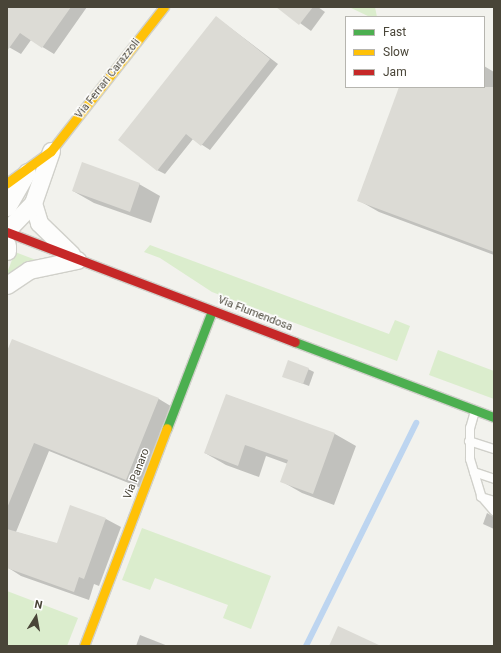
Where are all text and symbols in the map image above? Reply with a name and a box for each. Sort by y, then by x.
legend [345,16,485,88]
text: Fast [383,25,406,39]
street label: Via Ferrari Carazzoli [73,36,143,122]
text: Slow [383,45,409,59]
text: Jam [383,65,407,79]
street label: Via Flumendosa [216,294,294,334]
street label: Via Panaro [121,447,153,501]
north arrow [16,597,56,637]
text: N [33,598,43,612]

